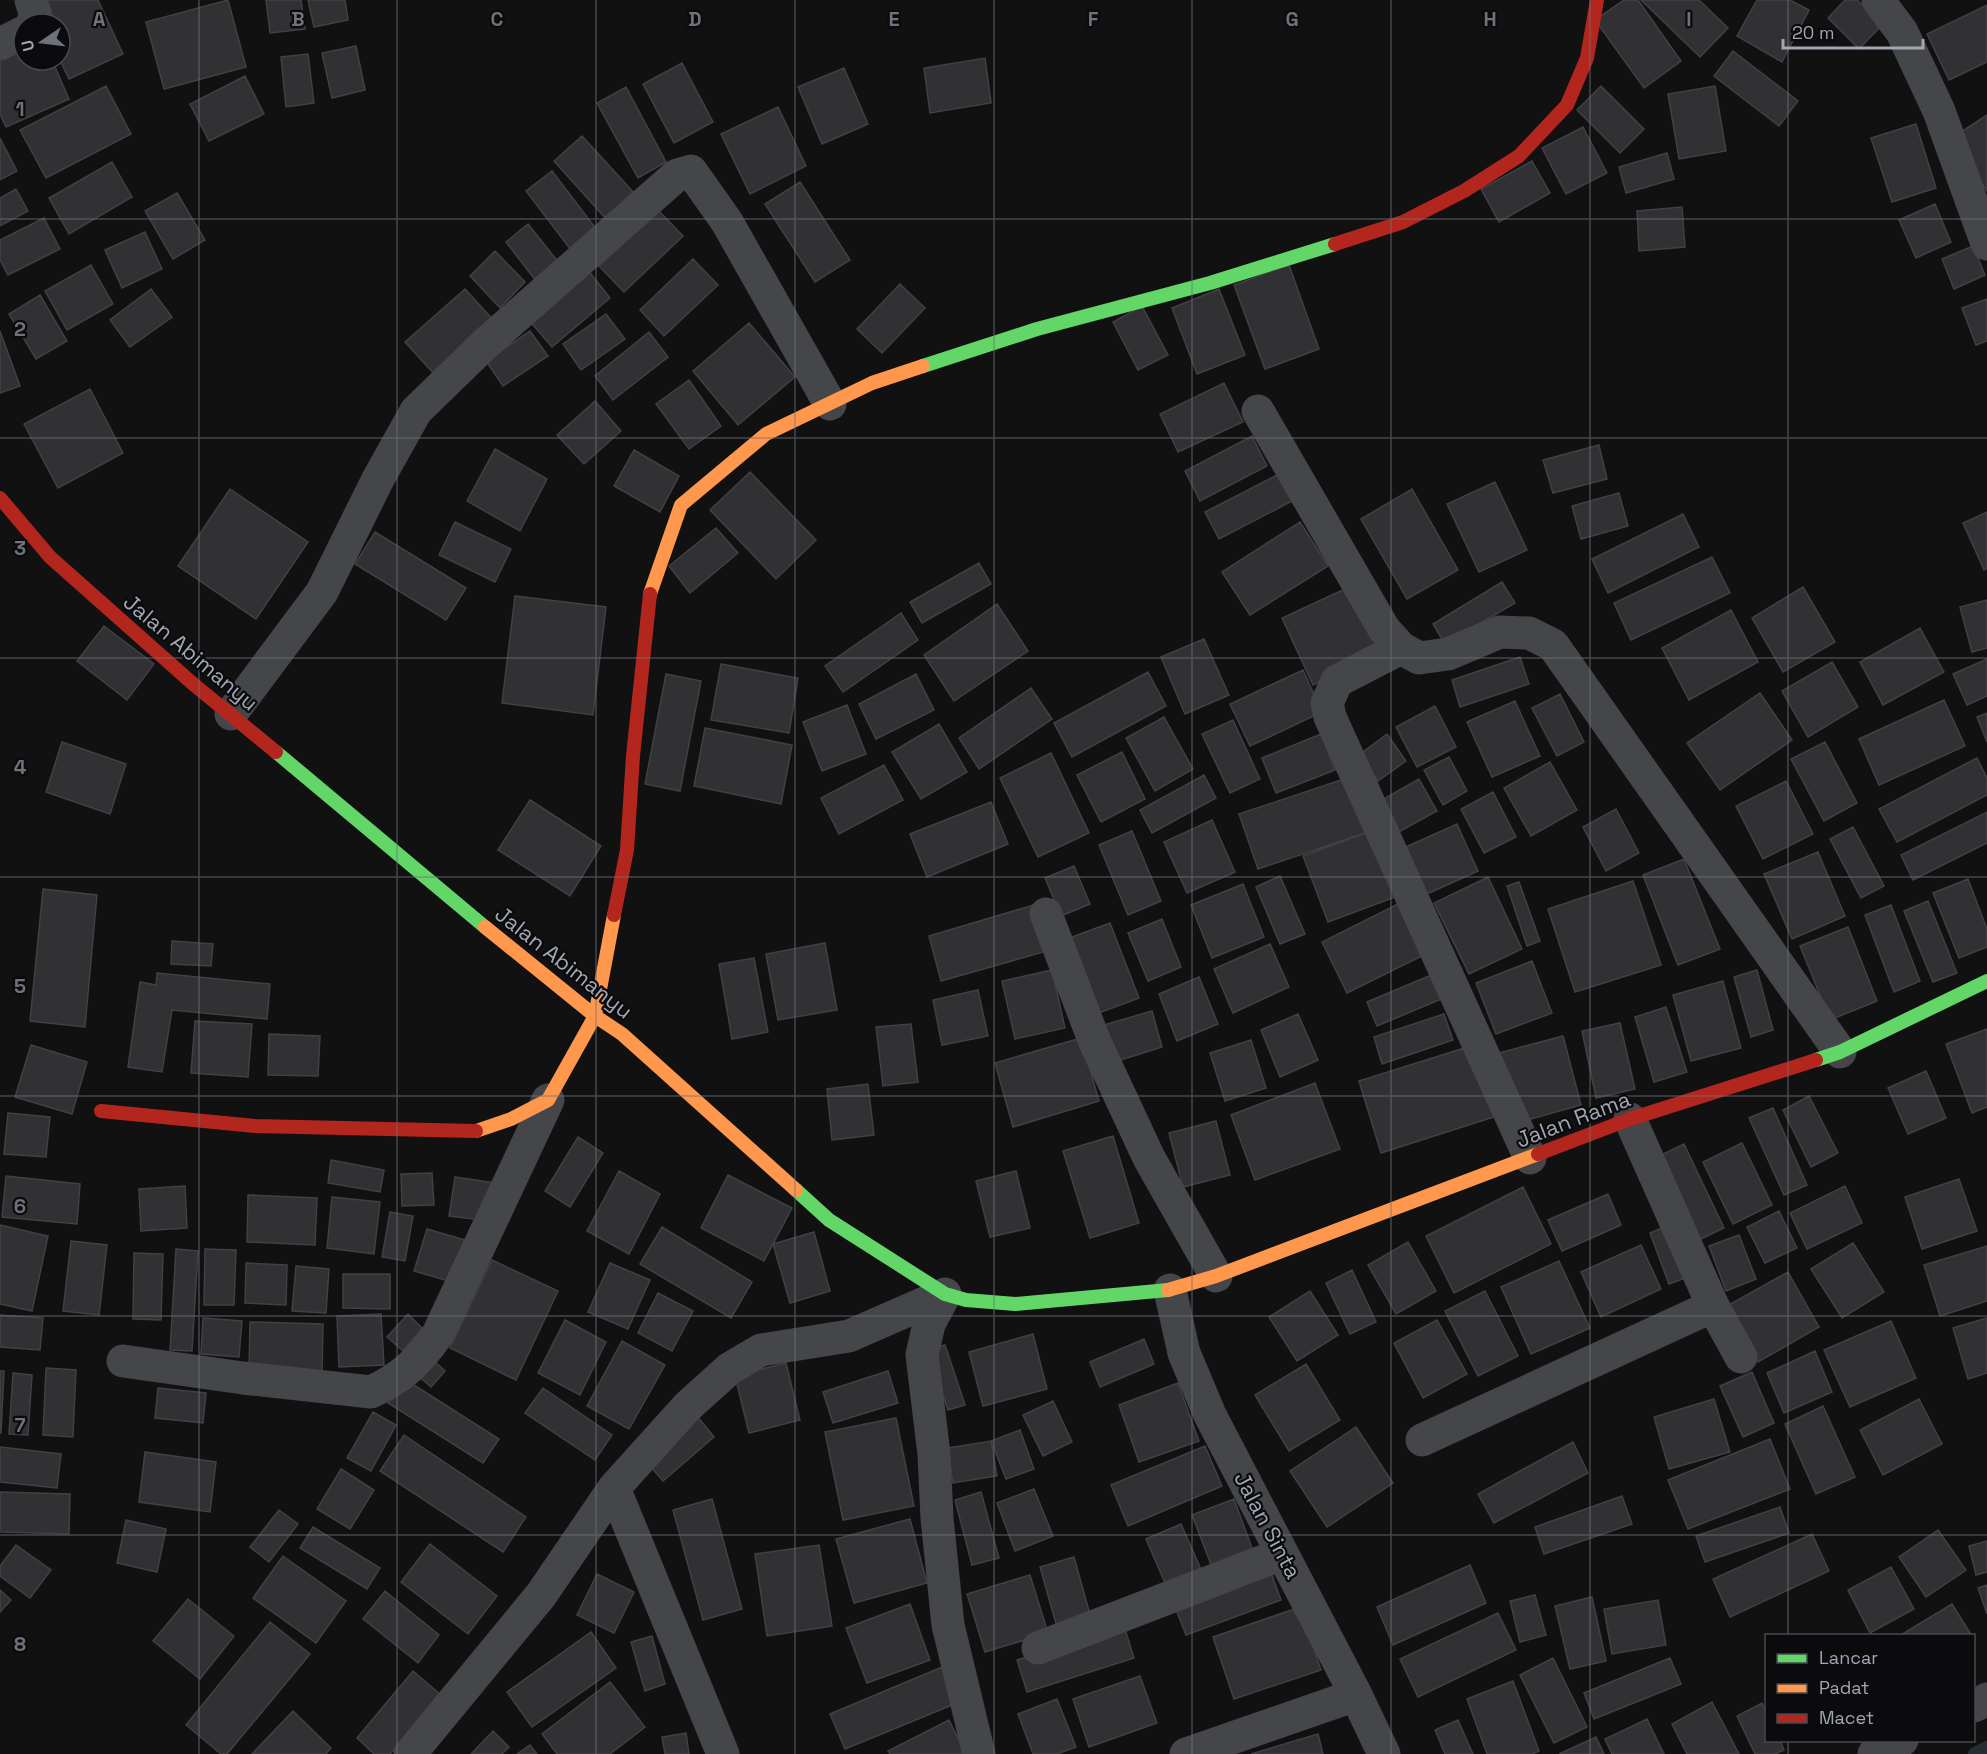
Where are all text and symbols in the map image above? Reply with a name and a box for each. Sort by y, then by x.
text: A [93,6,106,32]
text: B [291,6,305,32]
text: C [491,6,504,32]
text: D [688,6,702,32]
text: E [888,6,900,32]
text: F [1088,6,1099,32]
text: G [1285,6,1299,32]
text: H [1483,6,1497,32]
text: I [1686,6,1692,32]
north arrow [12,12,72,72]
scale bar [1783,12,1922,50]
text: 20 m [1792,21,1835,44]
text: U [16,38,39,53]
text: 1 [15,96,25,122]
text: 2 [14,316,26,342]
text: 3 [14,535,26,561]
street label: Jalan Abimanyu [118,588,264,716]
text: 4 [14,754,27,780]
street label: Jalan Abimanyu [489,899,639,1025]
text: 5 [14,973,26,999]
street label: Jalan Rama [1512,1084,1635,1154]
text: 6 [14,1193,26,1219]
text: 7 [14,1412,26,1438]
street label: Jalan Sinta [1228,1467,1308,1584]
text: 8 [14,1631,26,1657]
legend [1765,1634,1975,1742]
text: Lancar [1819,1646,1878,1669]
text: Padat [1819,1676,1869,1699]
text: Macet [1819,1706,1874,1729]

